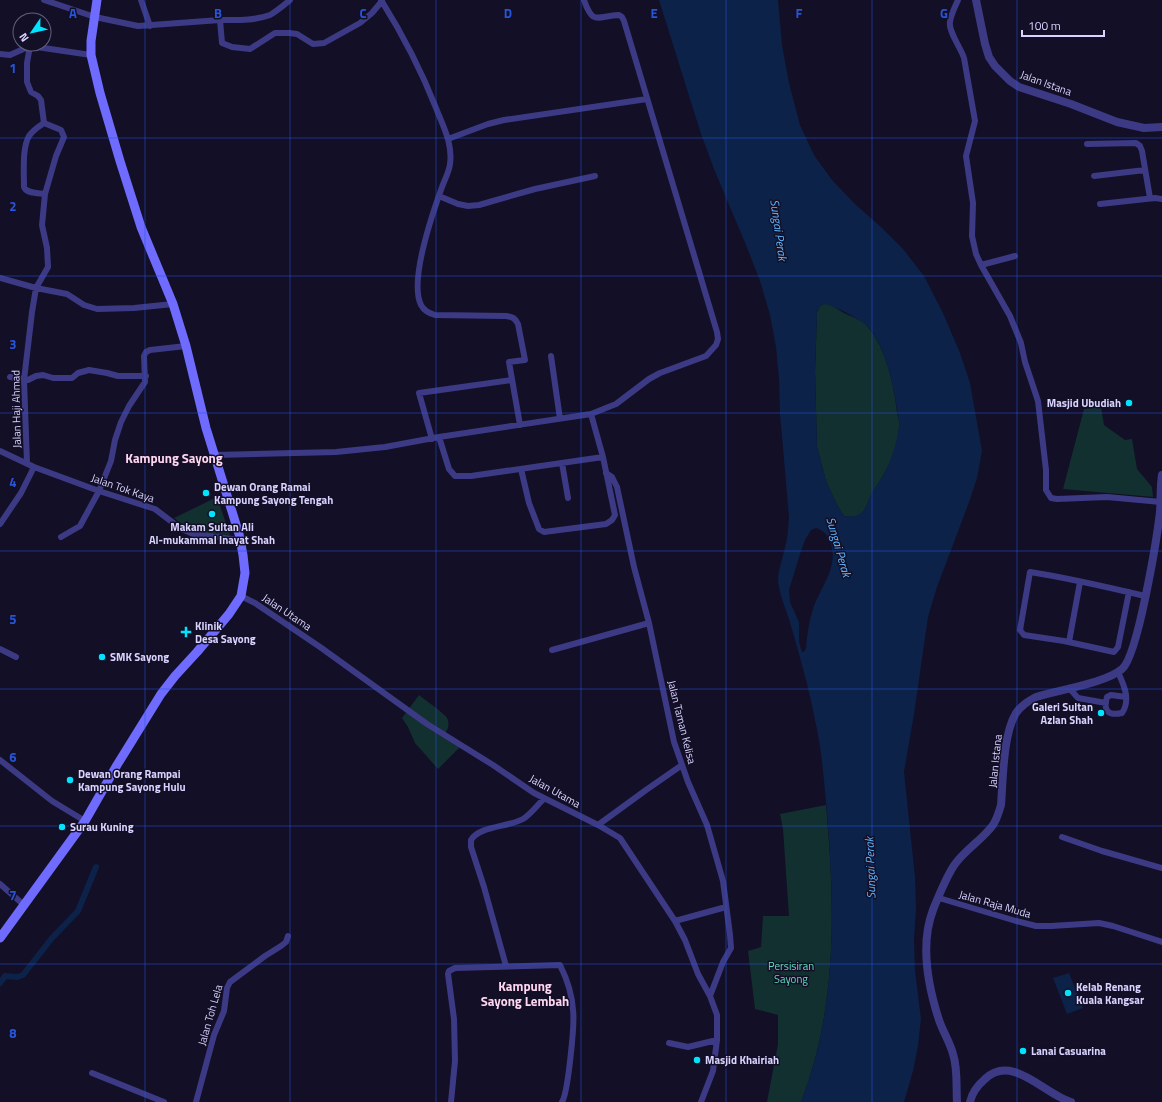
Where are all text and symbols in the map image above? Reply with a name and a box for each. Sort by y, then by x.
text: A [69,3,77,23]
text: B [214,3,222,23]
text: C [359,3,367,23]
text: D [504,3,512,23]
text: E [650,3,658,23]
text: F [796,3,803,23]
text: G [940,3,948,23]
north arrow [12,12,52,52]
scale bar [1022,12,1104,38]
text: 100 m [1028,16,1061,35]
text: N [15,30,32,45]
text: 1 [9,58,17,78]
street label: Jalan Istana [1018,66,1074,100]
text: 2 [9,196,17,216]
water label: Sungai Perak [765,198,793,264]
text: 3 [9,334,17,354]
street label: Jalan Haji Ahmad [7,370,25,448]
place label: Masjid Ubudiah [1047,395,1121,411]
marker: Masjid Ubudiah [1124,398,1134,408]
district label: Kampung Sayong [125,448,223,468]
street label: Jalan Tok Kaya [89,470,157,506]
text: 4 [9,472,17,492]
place label: Dewan Orang Ramai Kampung Sayong Tengah [214,479,333,508]
marker: Dewan Orang Ramai Kampung Sayong Tengah [201,488,211,498]
marker: Makam Sultan Ali Al-mukammal Inayat Shah [207,509,217,519]
water label: Sungai Perak [821,515,857,581]
place label: Makam Sultan Ali Al-mukammal Inayat Shah [149,519,275,548]
street label: Jalan Utama [259,590,315,635]
text: 5 [9,609,17,629]
place label: Klinik Desa Sayong [195,618,256,647]
marker: Klinik Desa Sayong [180,626,192,638]
place label: SMK Sayong [110,649,169,665]
marker: SMK Sayong [97,652,107,662]
street label: Jalan Taman Kelisa [664,679,700,766]
place label: Galeri Sultan Azlan Shah [1032,699,1093,728]
marker: Galeri Sultan Azlan Shah [1096,708,1106,718]
street label: Jalan Istana [984,733,1006,789]
text: 6 [9,747,17,767]
place label: Dewan Orang Rampai Kampung Sayong Hulu [78,766,186,795]
street label: Jalan Utama [527,770,584,812]
marker: Dewan Orang Rampai Kampung Sayong Hulu [65,775,75,785]
place label: Surau Kuning [70,819,134,835]
marker: Surau Kuning [57,822,67,832]
water label: Sungai Perak [859,835,881,899]
text: 7 [9,885,17,905]
street label: Jalan Raja Muda [957,886,1033,922]
park label: Persisiran Sayong [768,958,814,987]
district label: Kampung Sayong Lembah [481,976,569,1011]
place label: Kelab Renang Kuala Kangsar [1076,979,1144,1008]
street label: Jalan Toh Lela [194,982,226,1047]
marker: Kelab Renang Kuala Kangsar [1063,988,1073,998]
text: 8 [9,1023,17,1043]
place label: Lanai Casuarina [1031,1043,1106,1059]
marker: Lanai Casuarina [1018,1046,1028,1056]
place label: Masjid Khairiah [705,1052,779,1068]
marker: Masjid Khairiah [692,1055,702,1065]

